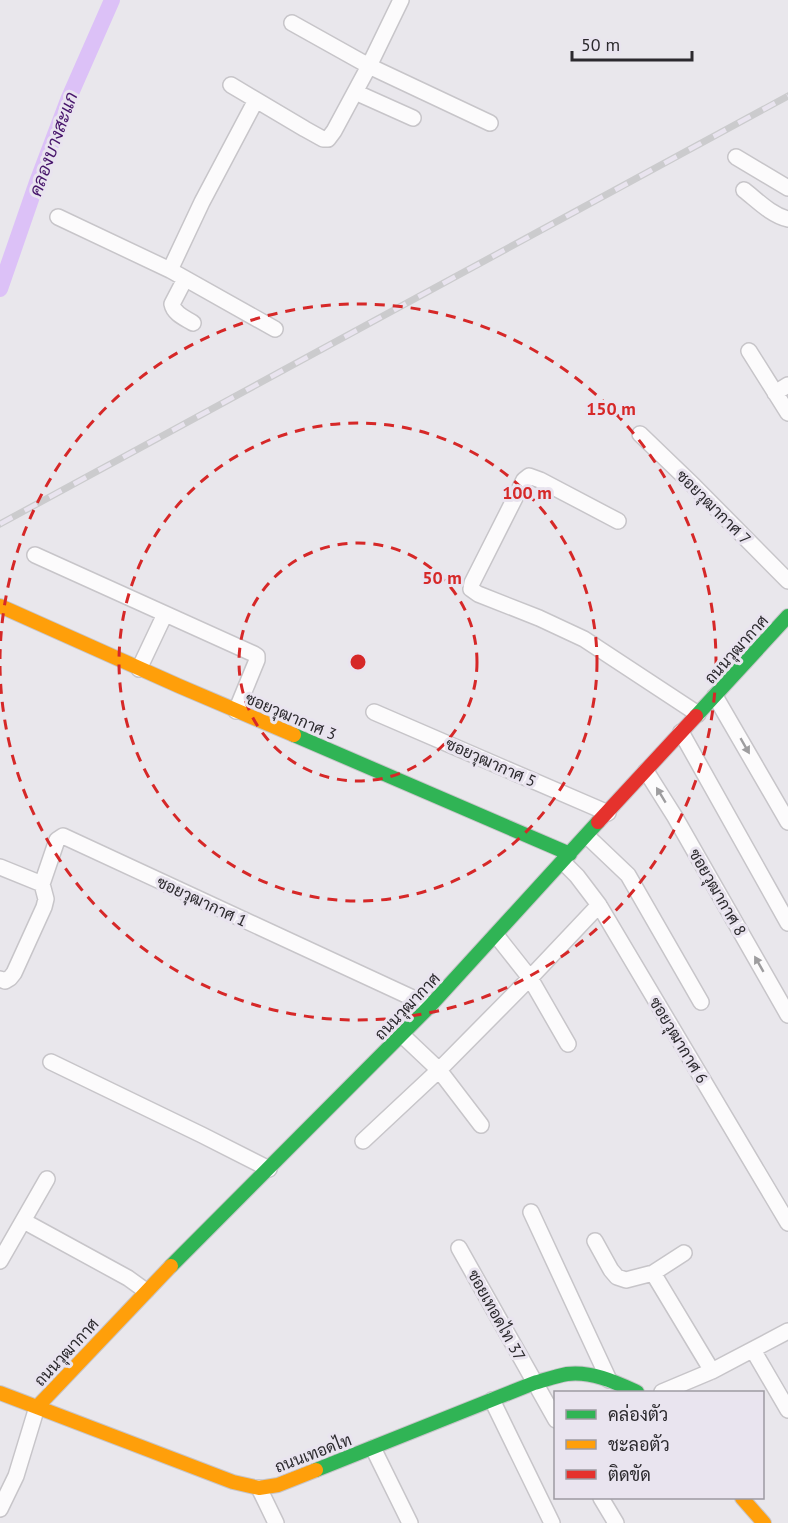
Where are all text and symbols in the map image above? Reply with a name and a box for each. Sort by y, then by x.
scale bar [572,24,692,62]
text: 50 m [581,33,620,56]
water label: คลองบางสะแก [23,89,83,199]
text: 150 m [586,397,636,420]
street label: ซอยวุฒากาศ 7 [671,466,755,550]
text: 100 m [502,481,552,504]
text: 50 m [422,566,462,589]
street label: ถนนวุฒากาศ [700,611,774,689]
centre of rings [348,652,368,672]
street label: ซอยวุฒากาศ 3 [242,688,340,746]
street label: ซอยวุฒากาศ 5 [442,733,539,793]
one-way arrow [740,738,750,755]
one-way arrow [656,787,667,803]
street label: ซอยวุฒากาศ 8 [683,845,751,940]
street label: ซอยวุฒากาศ 1 [153,871,250,932]
one-way arrow [754,955,764,972]
street label: ถนนวุฒากาศ [370,968,445,1045]
street label: ซอยวุฒากาศ 6 [644,993,713,1088]
street label: ซอยเทอดไท 37 [464,1265,531,1364]
street label: ถนนวุฒากาศ [30,1314,104,1391]
legend [554,1391,764,1499]
text: คล่องตัว [608,1403,668,1426]
street label: ถนนเทอดไท [271,1428,354,1477]
text: ชะลอตัว [608,1433,670,1456]
text: ติดขัด [608,1463,651,1486]

